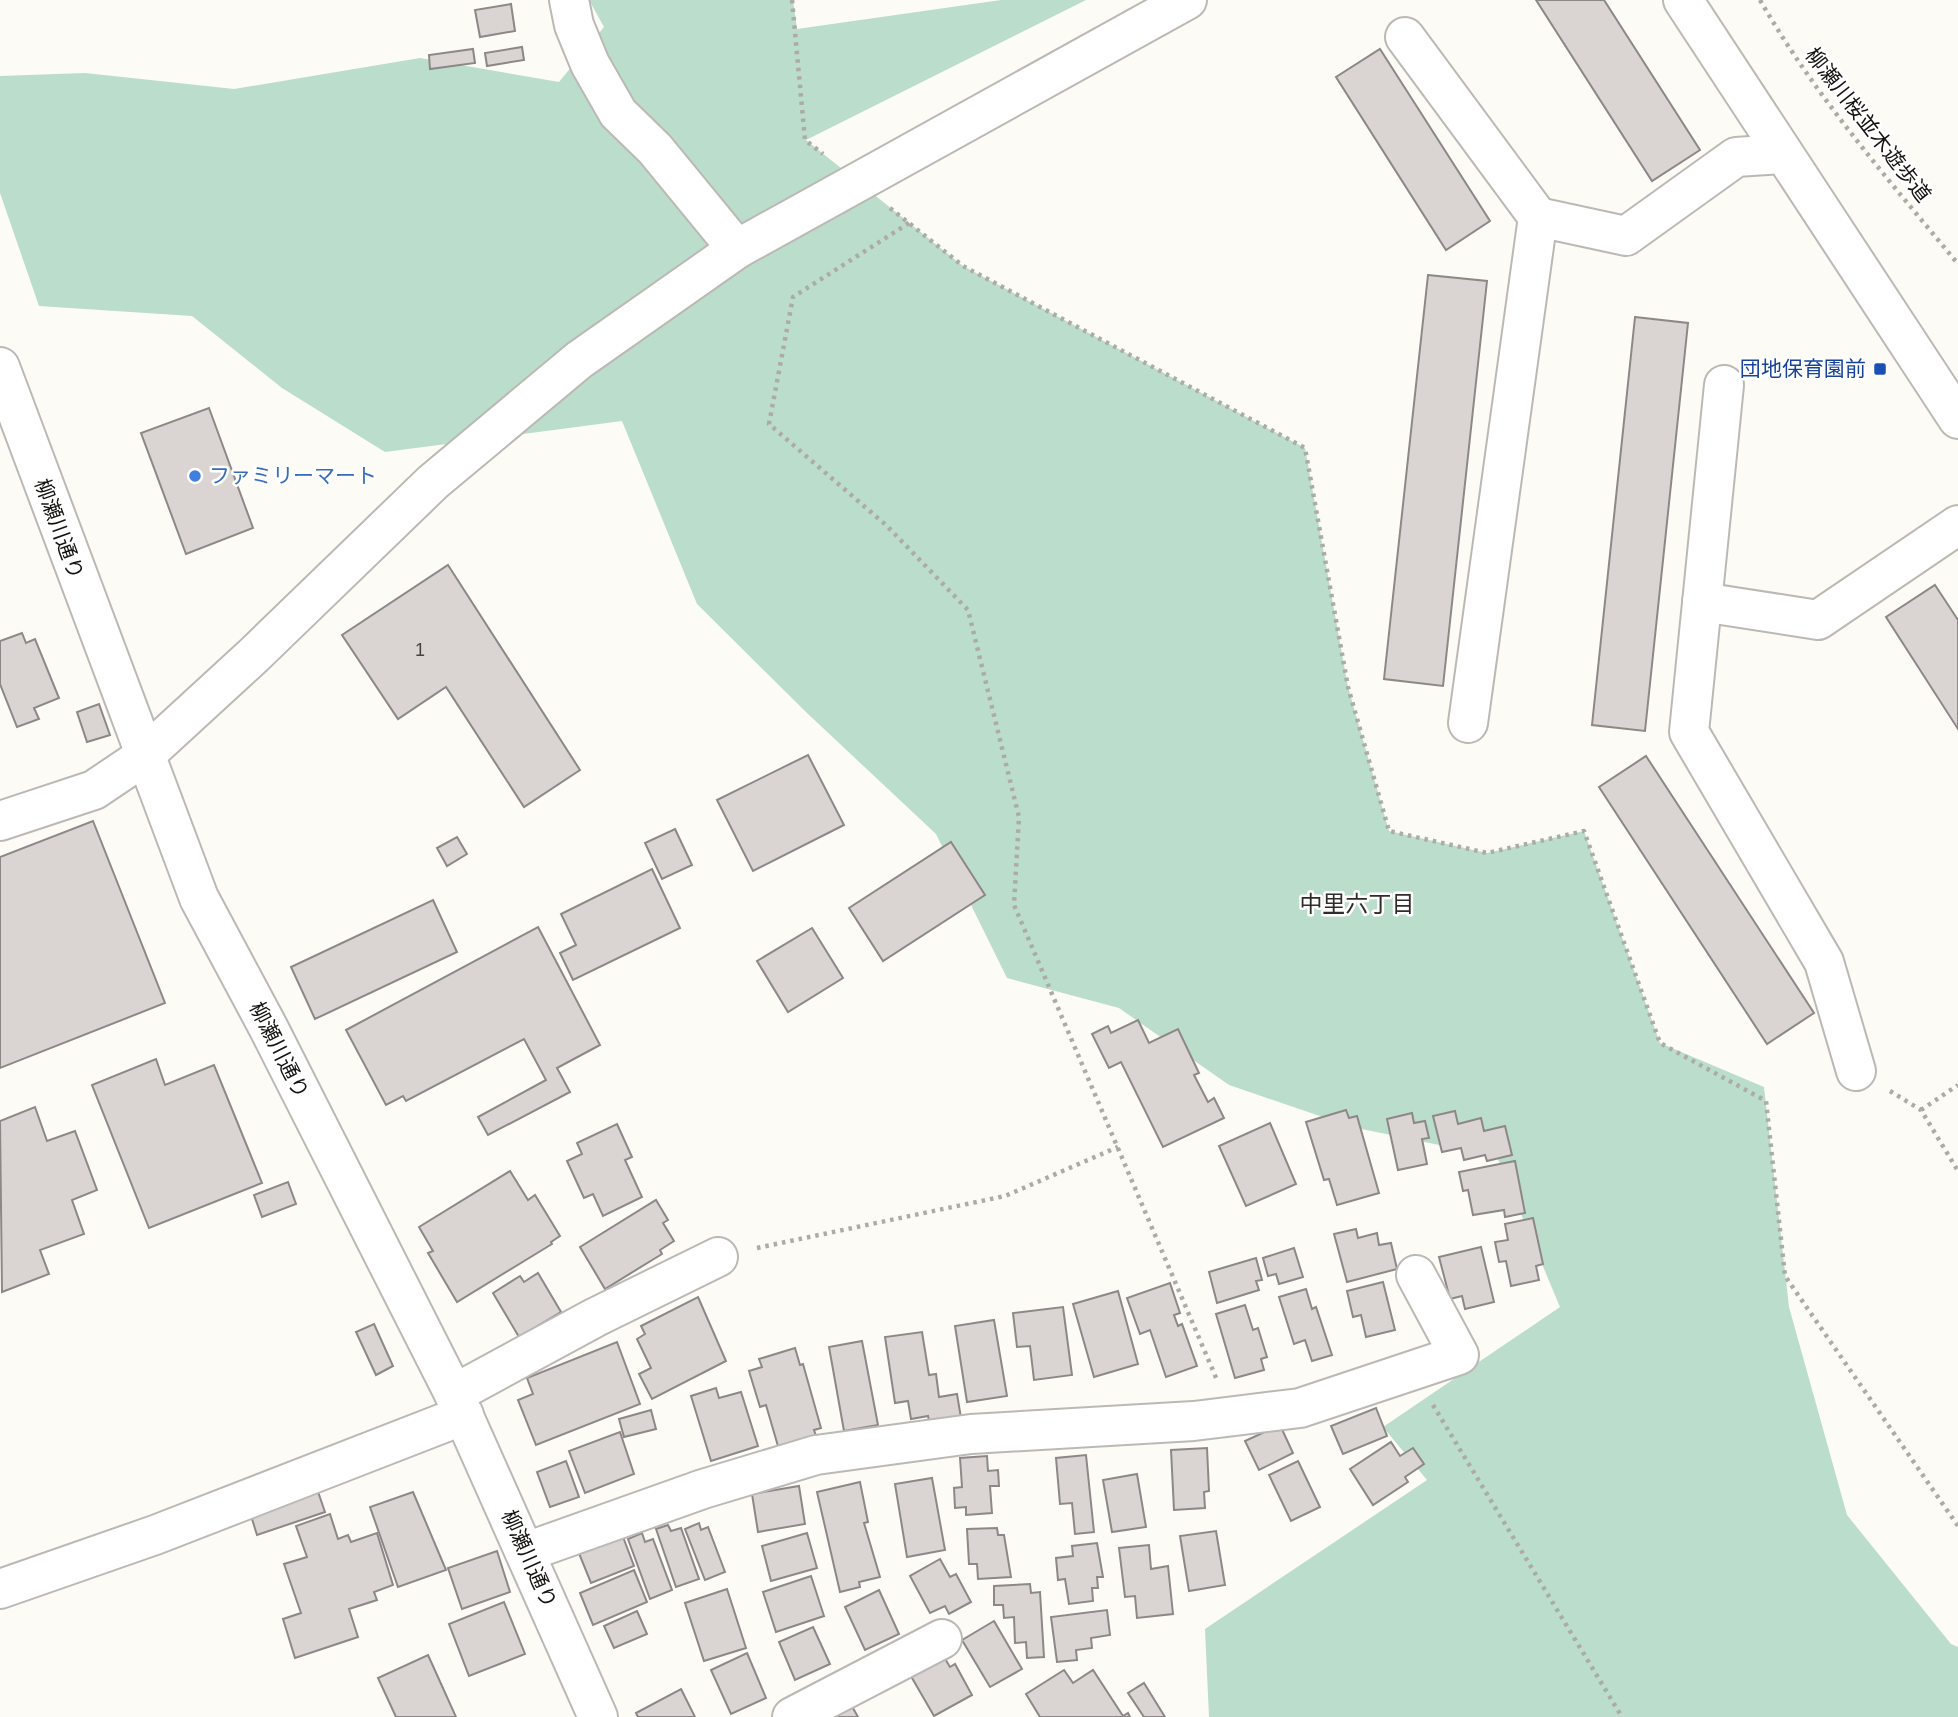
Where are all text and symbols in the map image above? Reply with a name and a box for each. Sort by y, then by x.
street label: 柳瀬川桜並木遊歩道 [1801,43,1936,206]
place label: 団地保育園前 [1740,357,1866,380]
marker: 団地保育園前 [1872,361,1888,377]
place label: ファミリーマート [209,464,377,487]
marker: ファミリーマート [187,468,203,484]
street label: 柳瀬川通り [31,476,88,582]
house number: 1 [415,640,425,660]
district label: 中里六丁目 [1300,891,1415,917]
street label: 柳瀬川通り [245,998,314,1102]
street label: 柳瀬川通り [498,1506,561,1611]

